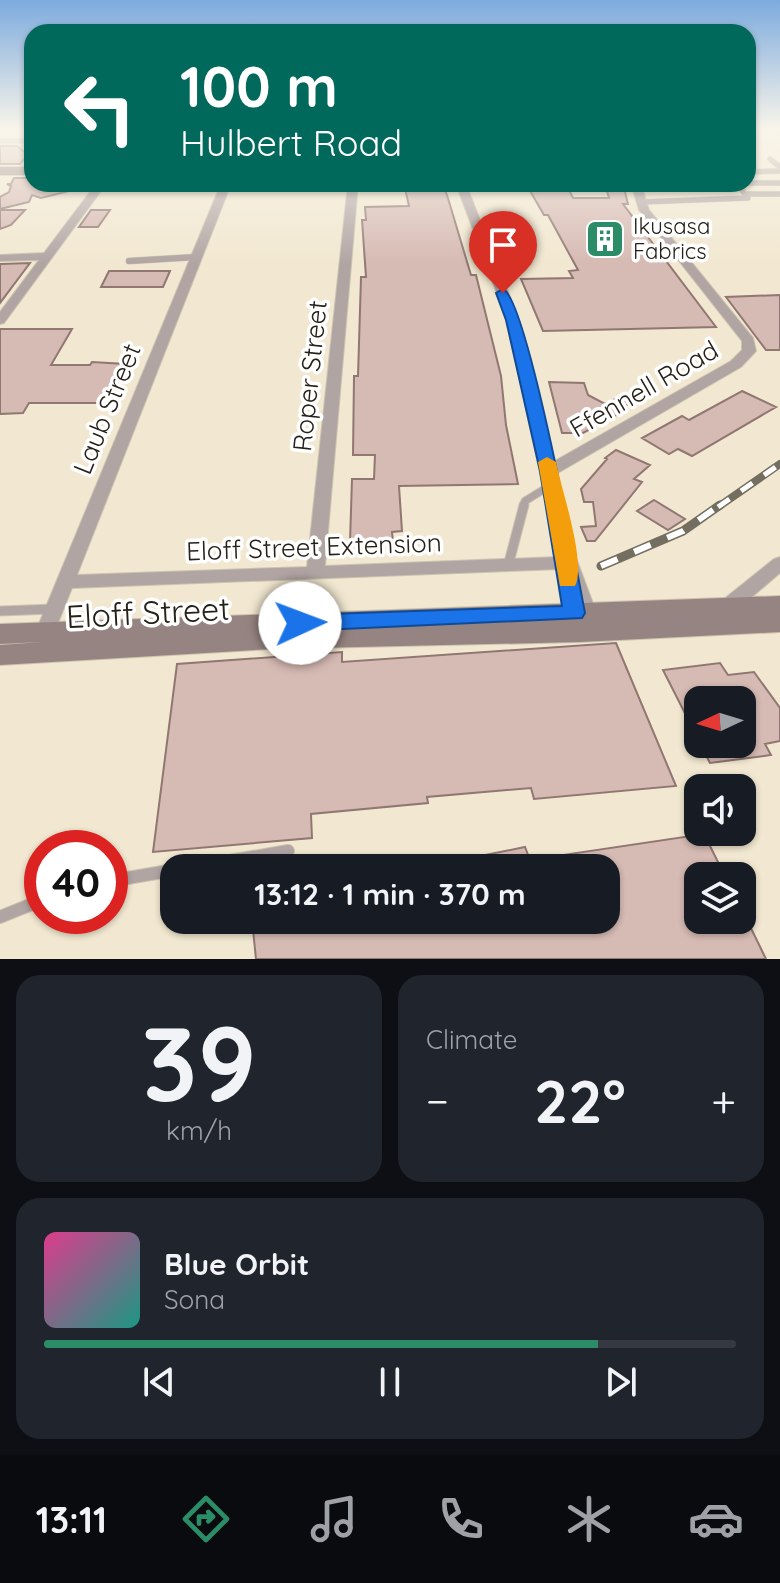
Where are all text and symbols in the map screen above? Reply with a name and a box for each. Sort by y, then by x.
text: 100 m [180,51,338,121]
icon: left [48,56,152,160]
text: Hulbert Road [180,120,402,165]
pin [469,211,537,293]
place label: Ikusasa Fabrics [633,212,710,265]
building icon: Ikusasa Fabrics [584,218,626,260]
icon: arrive [481,223,525,267]
street label: Roper Street [285,299,334,453]
street label: Ffennell Road [564,333,724,444]
street label: Laub Street [65,339,148,479]
street label: Eloff Street Extension [186,526,442,567]
position arrow [258,581,342,665]
street label: Eloff Street [65,588,231,636]
north arrow [684,686,756,758]
map controls [684,686,756,934]
button: sound [684,774,756,846]
speed limit sign: 40 [24,830,128,934]
button: layers [684,862,756,934]
text: 13:12 · 1 min · 370 m [254,875,526,913]
text: 39 [142,997,256,1127]
text: Climate [426,1023,517,1056]
text: 22° [534,1063,626,1138]
text: − [426,1073,449,1128]
text: + [711,1073,736,1128]
text: km/h [166,1114,232,1147]
text: Blue Orbit [164,1245,309,1283]
text: Sona [164,1283,225,1316]
icon: previous [137,1360,181,1404]
icon: pause [368,1360,412,1404]
icon: next [599,1360,643,1404]
icon: directions [178,1491,234,1547]
icon: music [306,1491,362,1547]
icon: phone [433,1491,489,1547]
icon: climate [561,1491,617,1547]
icon: car [688,1491,744,1547]
text: 13:11 [36,1497,107,1542]

